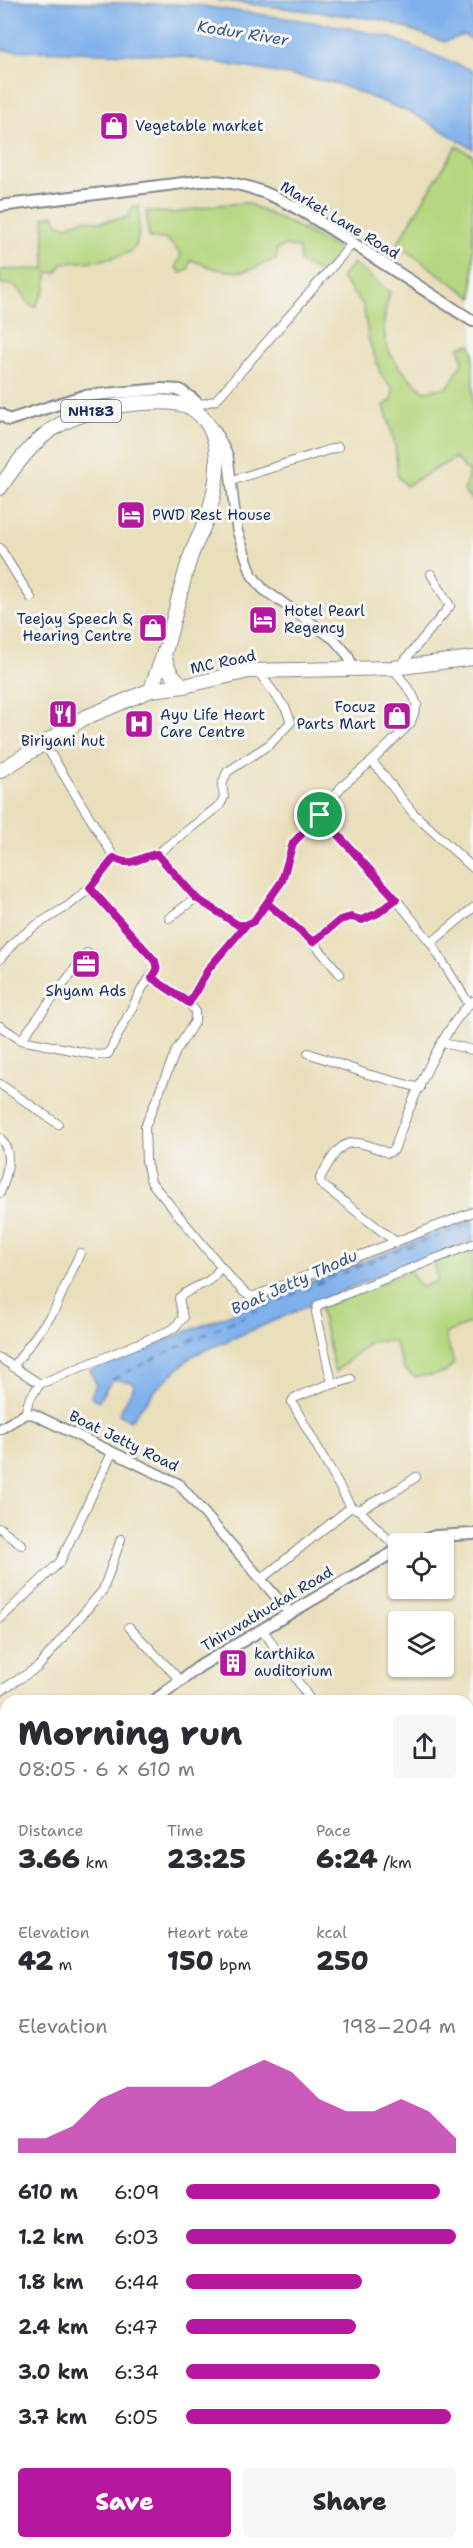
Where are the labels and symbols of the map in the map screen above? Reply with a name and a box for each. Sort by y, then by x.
water label: Kodur River [196,15,291,51]
shop icon: Vegetable market [98,110,130,142]
place label: Vegetable market [135,116,263,136]
street label: Market Lane Road [277,176,404,264]
road number: NH183 [61,400,121,422]
hotel icon: PWD Rest House [115,499,147,531]
place label: PWD Rest House [152,505,271,525]
place label: Hotel Pearl Regency [284,601,365,638]
hotel icon: Hotel Pearl Regency [247,604,279,636]
place label: Teejay Speech & Hearing Centre [17,609,133,646]
shop icon: Teejay Speech & Hearing Centre [137,612,169,644]
street label: MC Road [188,645,258,679]
place label: Focuz Parts Mart [297,697,376,734]
restaurant icon: Biriyani hut [47,698,79,730]
shop icon: Focuz Parts Mart [381,700,413,732]
place label: Ayu Life Heart Care Centre [160,705,265,742]
hospital icon: Ayu Life Heart Care Centre [123,708,155,740]
place label: Biriyani hut [21,731,105,751]
pin [294,789,345,840]
office icon: Shyam Ads [70,948,102,980]
place label: Shyam Ads [45,981,127,1001]
water label: Boat Jetty Thodu [228,1245,360,1319]
street label: Boat Jetty Road [66,1406,183,1476]
street label: Thiruvathuckal Road [198,1562,337,1656]
place label: karthika auditorium [254,1644,333,1681]
building icon: karthika auditorium [217,1647,249,1679]

